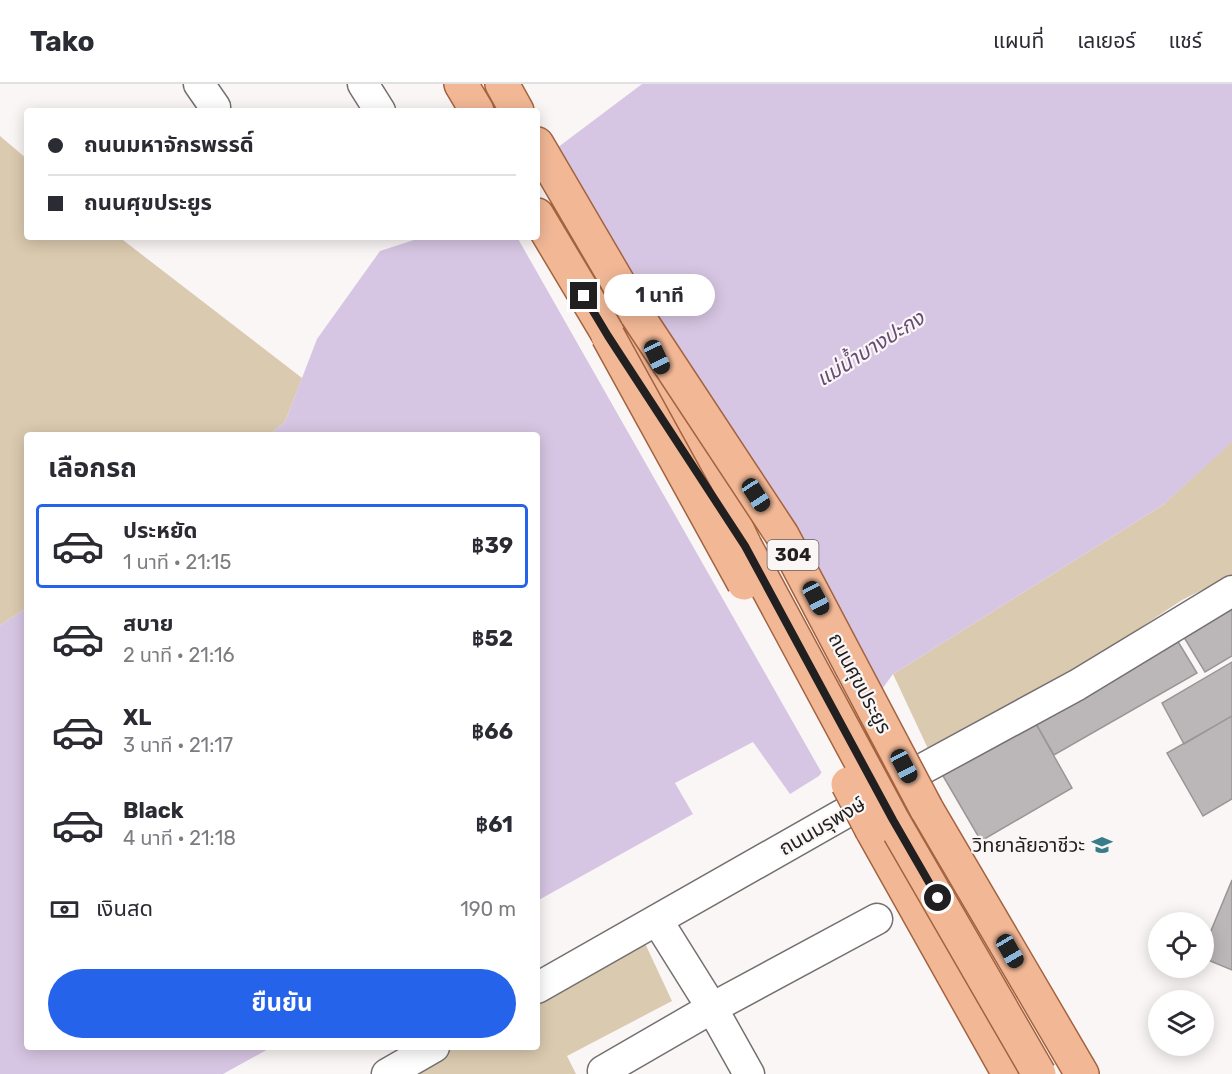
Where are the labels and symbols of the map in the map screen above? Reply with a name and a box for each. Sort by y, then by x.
callout: 1 นาที [605,275,716,317]
route end [570,282,597,309]
water label: แม่น้ำบางปะกง [810,302,930,391]
car [641,337,673,377]
car [739,475,773,515]
road number: 304 [768,540,818,570]
car [800,578,832,618]
street label: ถนนศุขประยูร [823,629,896,738]
car [888,746,920,786]
street label: ถนนมรุพงษ์ [774,791,870,860]
place label: วิทยาลัยอาชีวะ [972,833,1085,857]
school or university icon: วิทยาลัยอาชีวะ [1090,833,1114,857]
route start [924,884,951,911]
car [993,931,1027,971]

